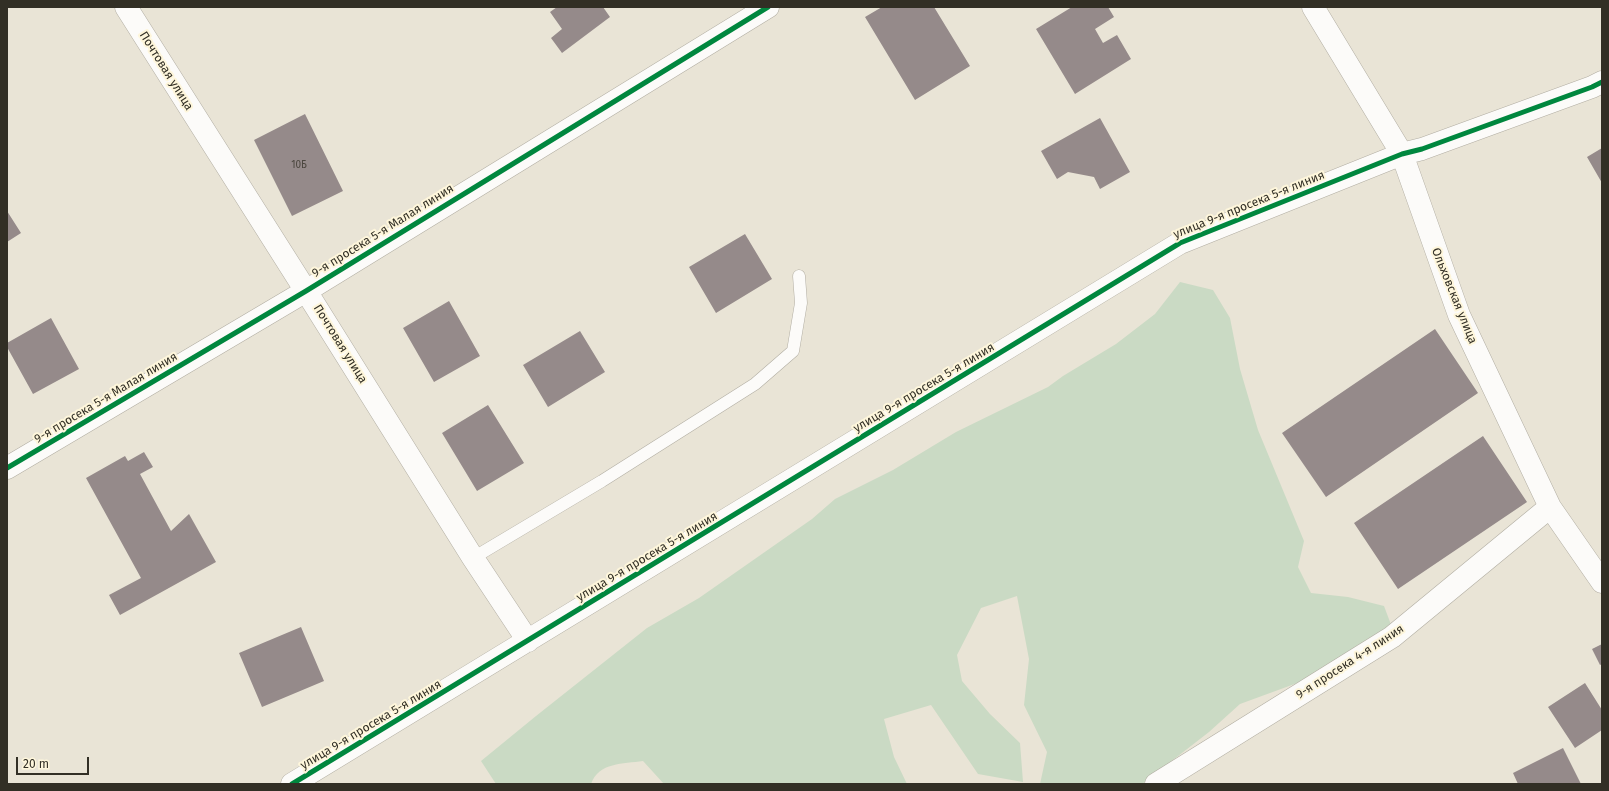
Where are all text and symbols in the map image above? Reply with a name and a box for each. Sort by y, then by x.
street label: Почтовая улица [136,29,196,113]
house number: 10Б [291,159,307,171]
street label: улица 9-я просека 5-я линия [1171,168,1327,242]
street label: 9-я просека 5-я Малая линия [309,181,457,281]
street label: Ольховская улица [1428,246,1480,346]
street label: Почтовая улица [310,302,370,386]
street label: улица 9-я просека 5-я линия [851,340,997,436]
street label: 9-я просека 5-я Малая линия [32,350,180,446]
street label: улица 9-я просека 5-я линия [574,509,720,605]
street label: 9-я просека 4-я линия [1293,622,1407,702]
street label: улица 9-я просека 5-я линия [298,677,444,773]
scale bar [18,749,91,775]
text: 20 m [23,757,49,771]

